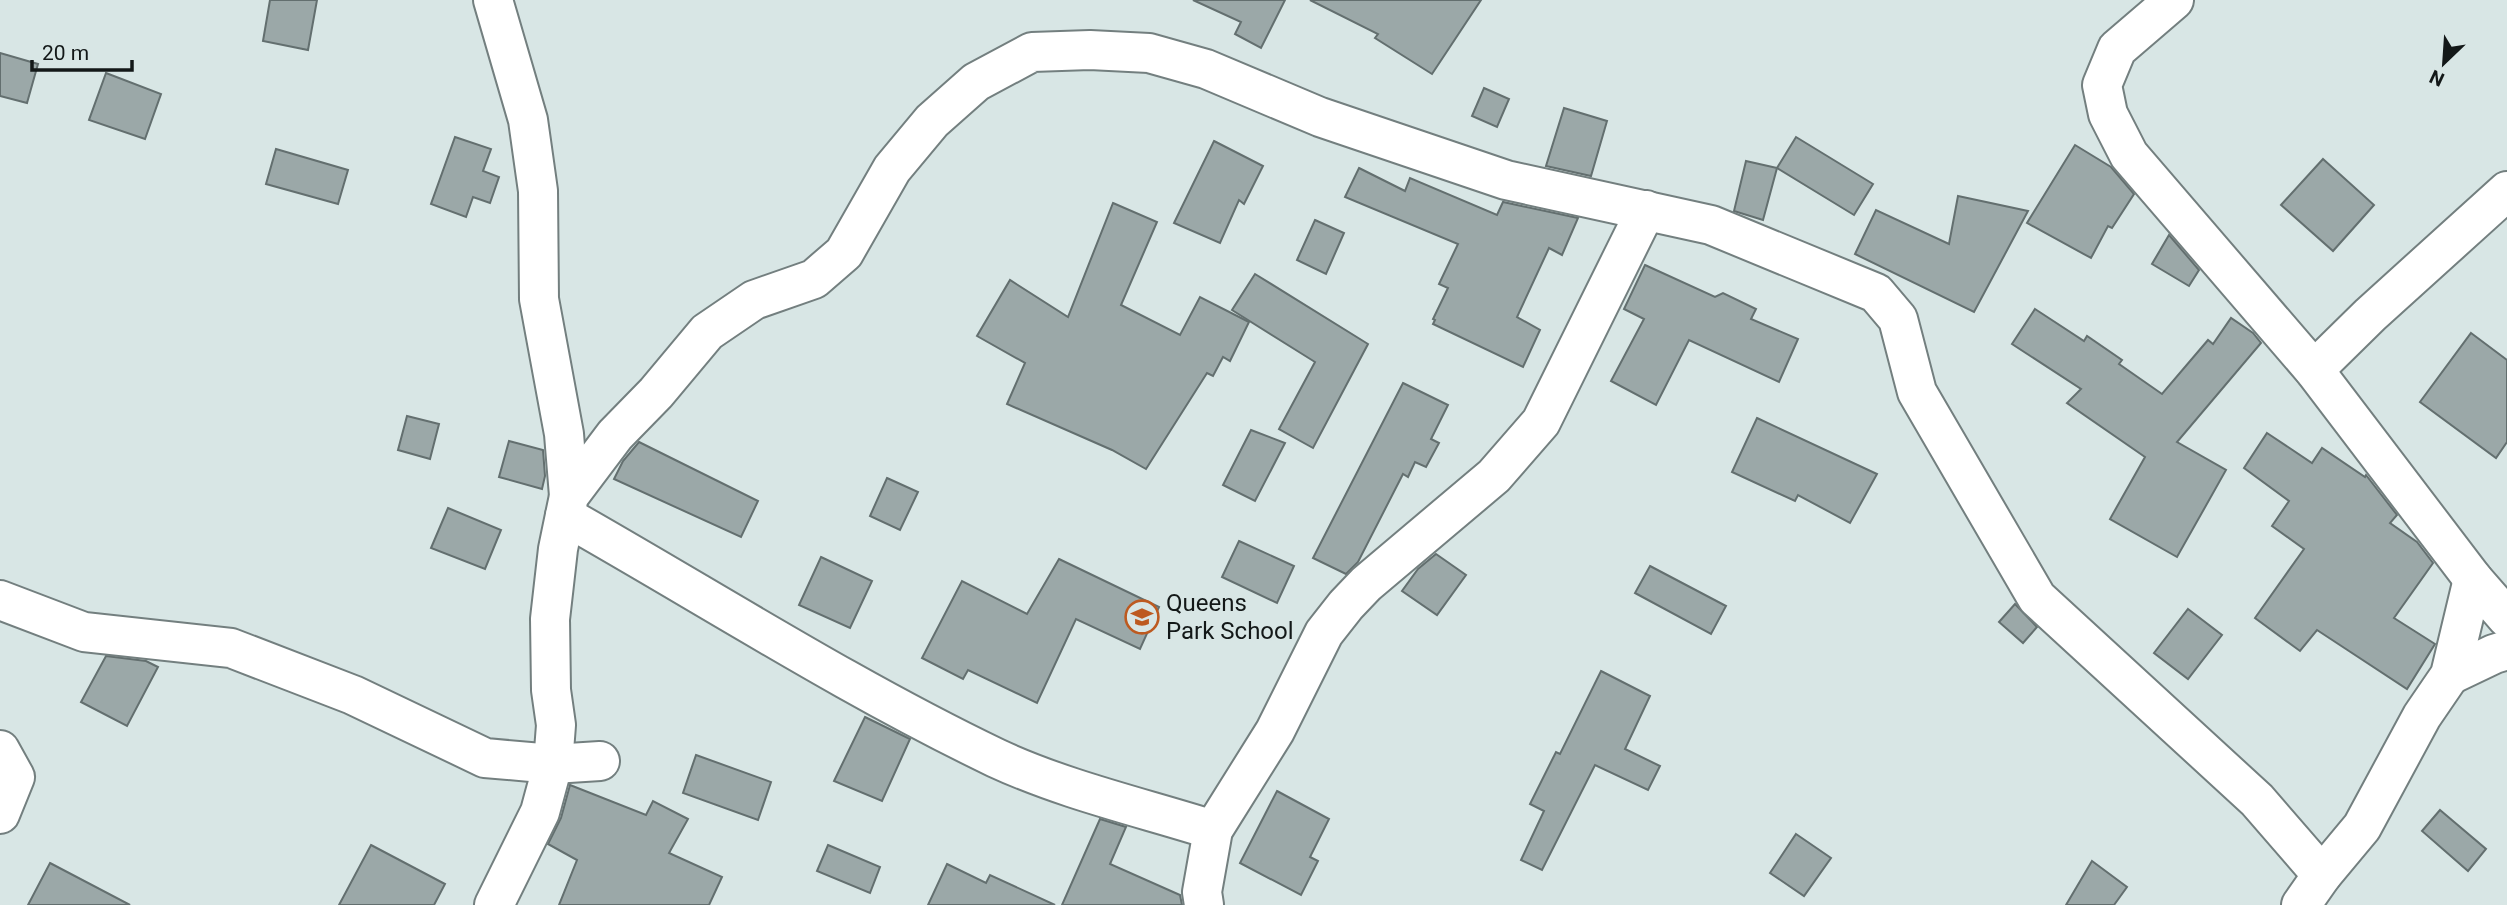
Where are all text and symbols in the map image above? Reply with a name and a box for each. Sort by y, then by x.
scale bar [32,28,131,72]
north arrow [2409,28,2479,98]
text: 20 m [42,41,89,65]
text: N [2426,65,2448,91]
place label: Queens Park School [1166,589,1294,645]
school or university icon: Queens Park School [1123,598,1161,636]

